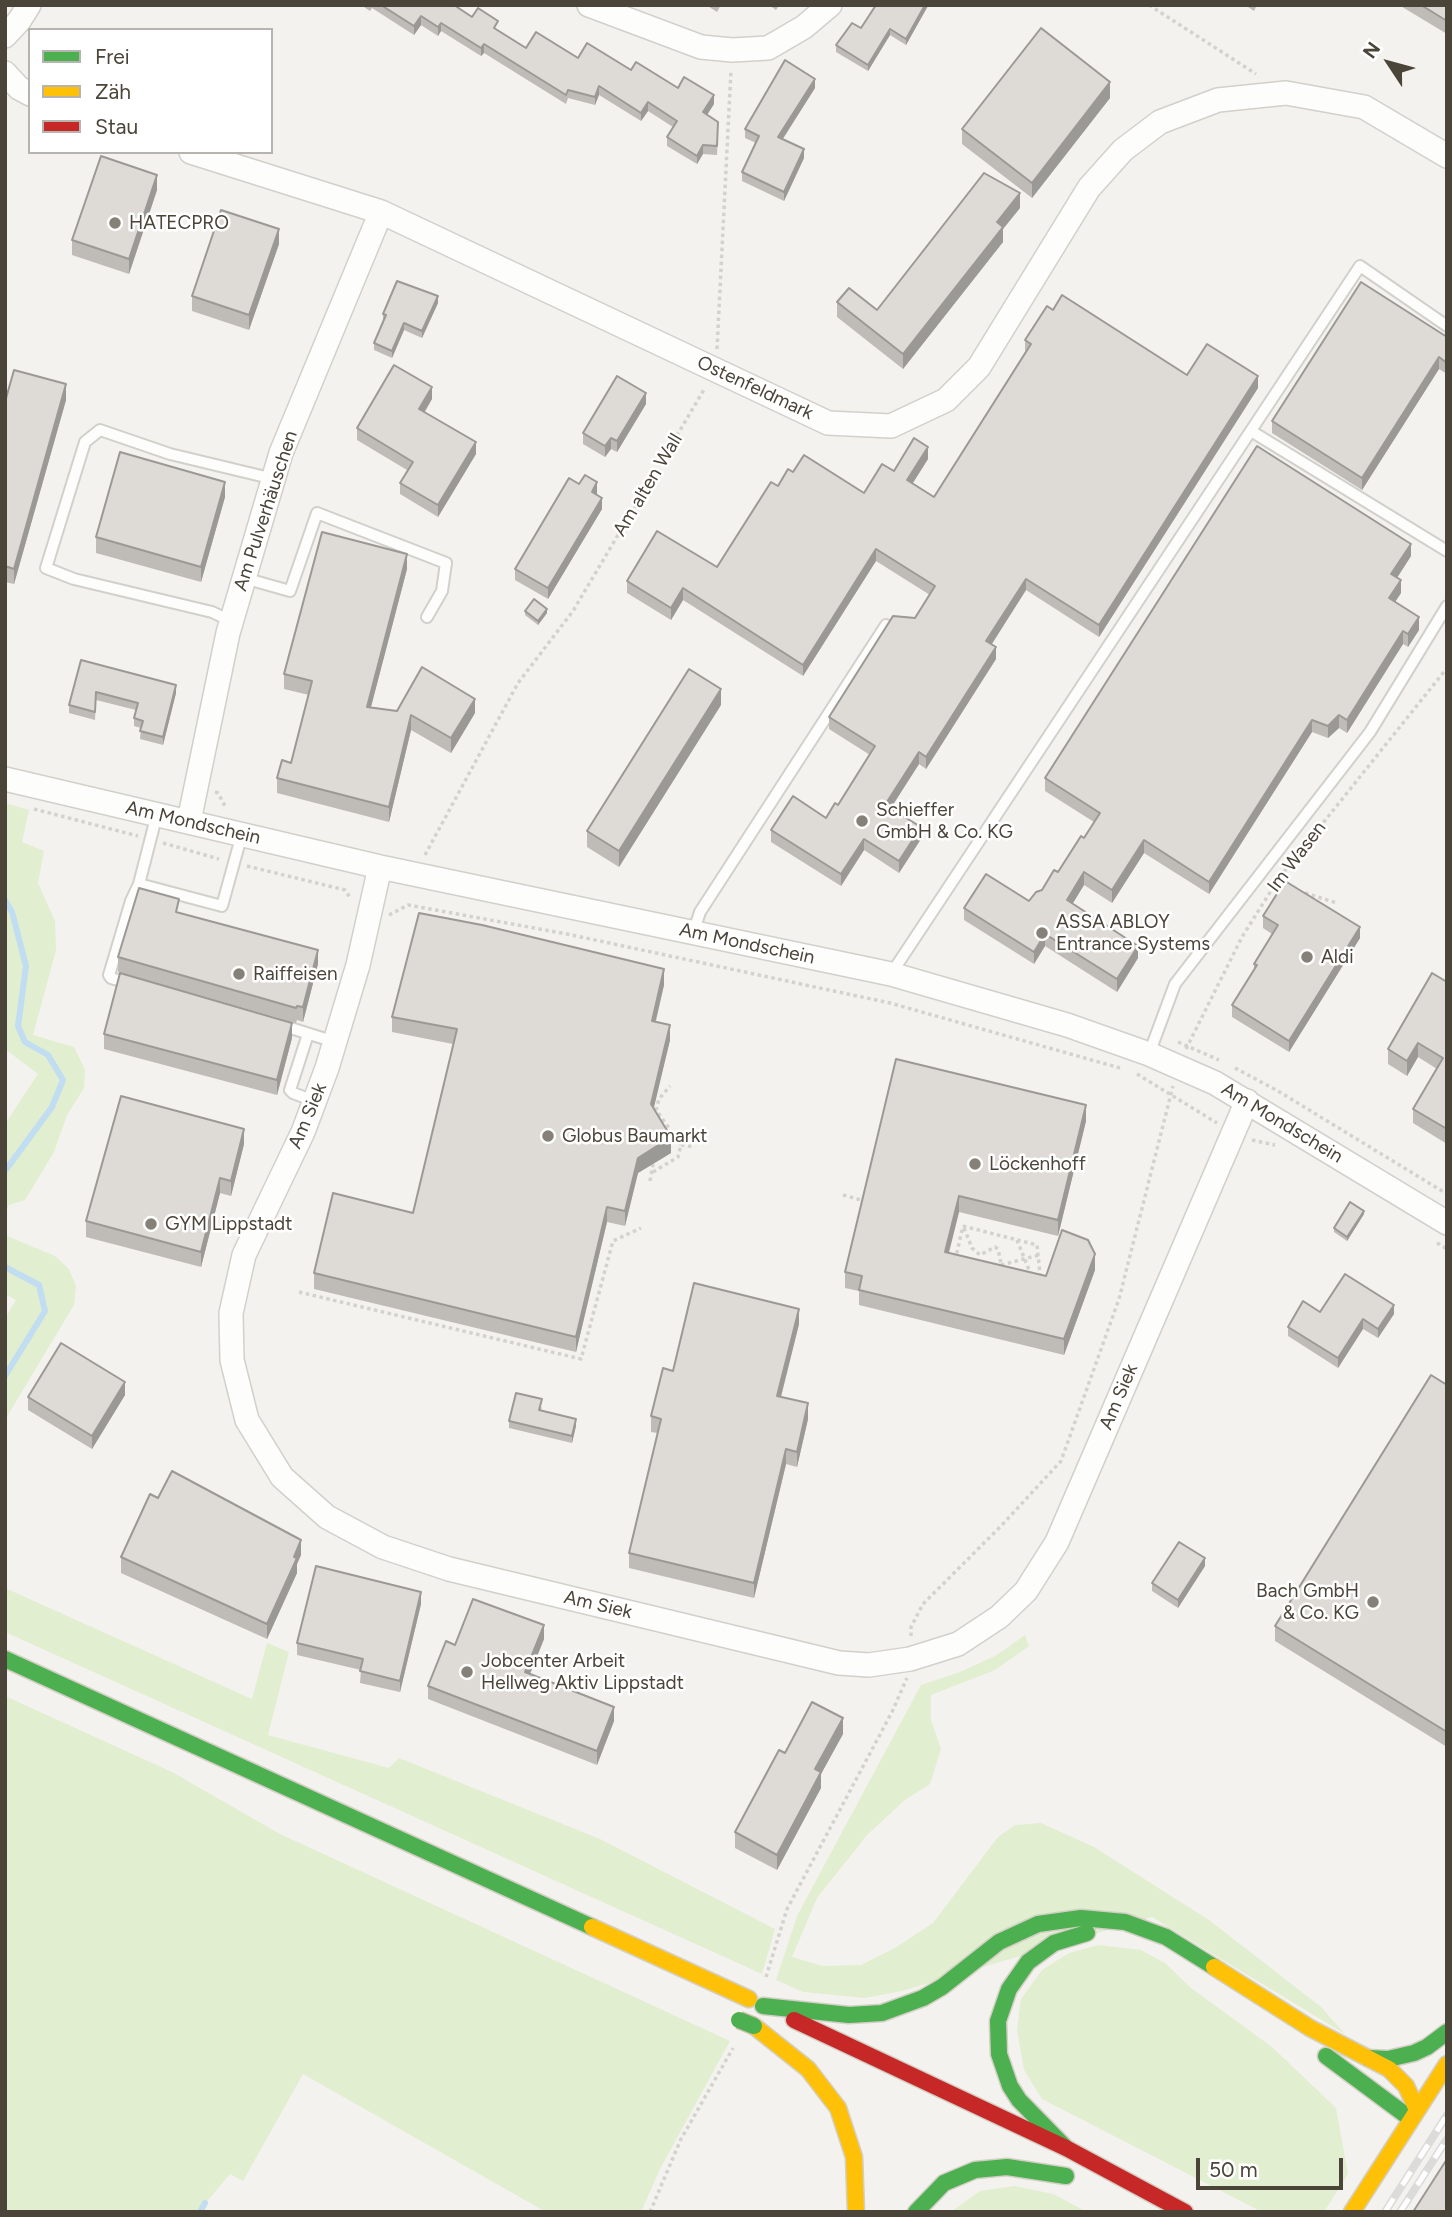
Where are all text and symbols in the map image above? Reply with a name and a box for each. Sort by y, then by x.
legend [28,28,273,154]
north arrow [1354,28,1424,98]
text: N [1358,38,1385,63]
text: Frei [95,44,130,69]
text: Zäh [95,79,131,104]
text: Stau [95,114,138,139]
place label: HATECPRO [129,212,229,234]
marker: HATECPRO [107,215,123,231]
street label: Ostenfeldmark [693,351,817,425]
street label: Am Pulverhäuschen [229,428,303,594]
street label: Am alten Wall [608,429,688,541]
street label: Am Mondschein [123,796,263,850]
place label: Schieffer GmbH & Co. KG [876,799,1013,843]
marker: Schieffer GmbH & Co. KG [854,813,870,829]
street label: Im Wasen [1263,817,1331,897]
place label: ASSA ABLOY Entrance Systems [1056,911,1210,955]
street label: Am Mondschein [677,919,817,969]
marker: ASSA ABLOY Entrance Systems [1034,925,1050,941]
place label: Aldi [1321,946,1354,968]
marker: Aldi [1299,949,1315,965]
place label: Raiffeisen [253,963,338,985]
marker: Raiffeisen [231,966,247,982]
street label: Am Mondschein [1217,1078,1347,1168]
street label: Am Siek [284,1080,332,1152]
place label: Globus Baumarkt [562,1125,708,1147]
marker: Globus Baumarkt [540,1128,556,1144]
place label: Löckenhoff [989,1153,1086,1175]
marker: Löckenhoff [967,1156,983,1172]
place label: GYM Lippstadt [165,1213,292,1235]
marker: GYM Lippstadt [143,1216,159,1232]
street label: Am Siek [1095,1361,1143,1433]
place label: Bach GmbH & Co. KG [1256,1580,1359,1624]
street label: Am Siek [562,1586,634,1624]
marker: Bach GmbH & Co. KG [1365,1594,1381,1610]
place label: Jobcenter Arbeit Hellweg Aktiv Lippstadt [481,1650,684,1694]
marker: Jobcenter Arbeit Hellweg Aktiv Lippstadt [459,1664,475,1680]
scale bar [1200,2144,1347,2188]
text: 50 m [1209,2157,1258,2182]

